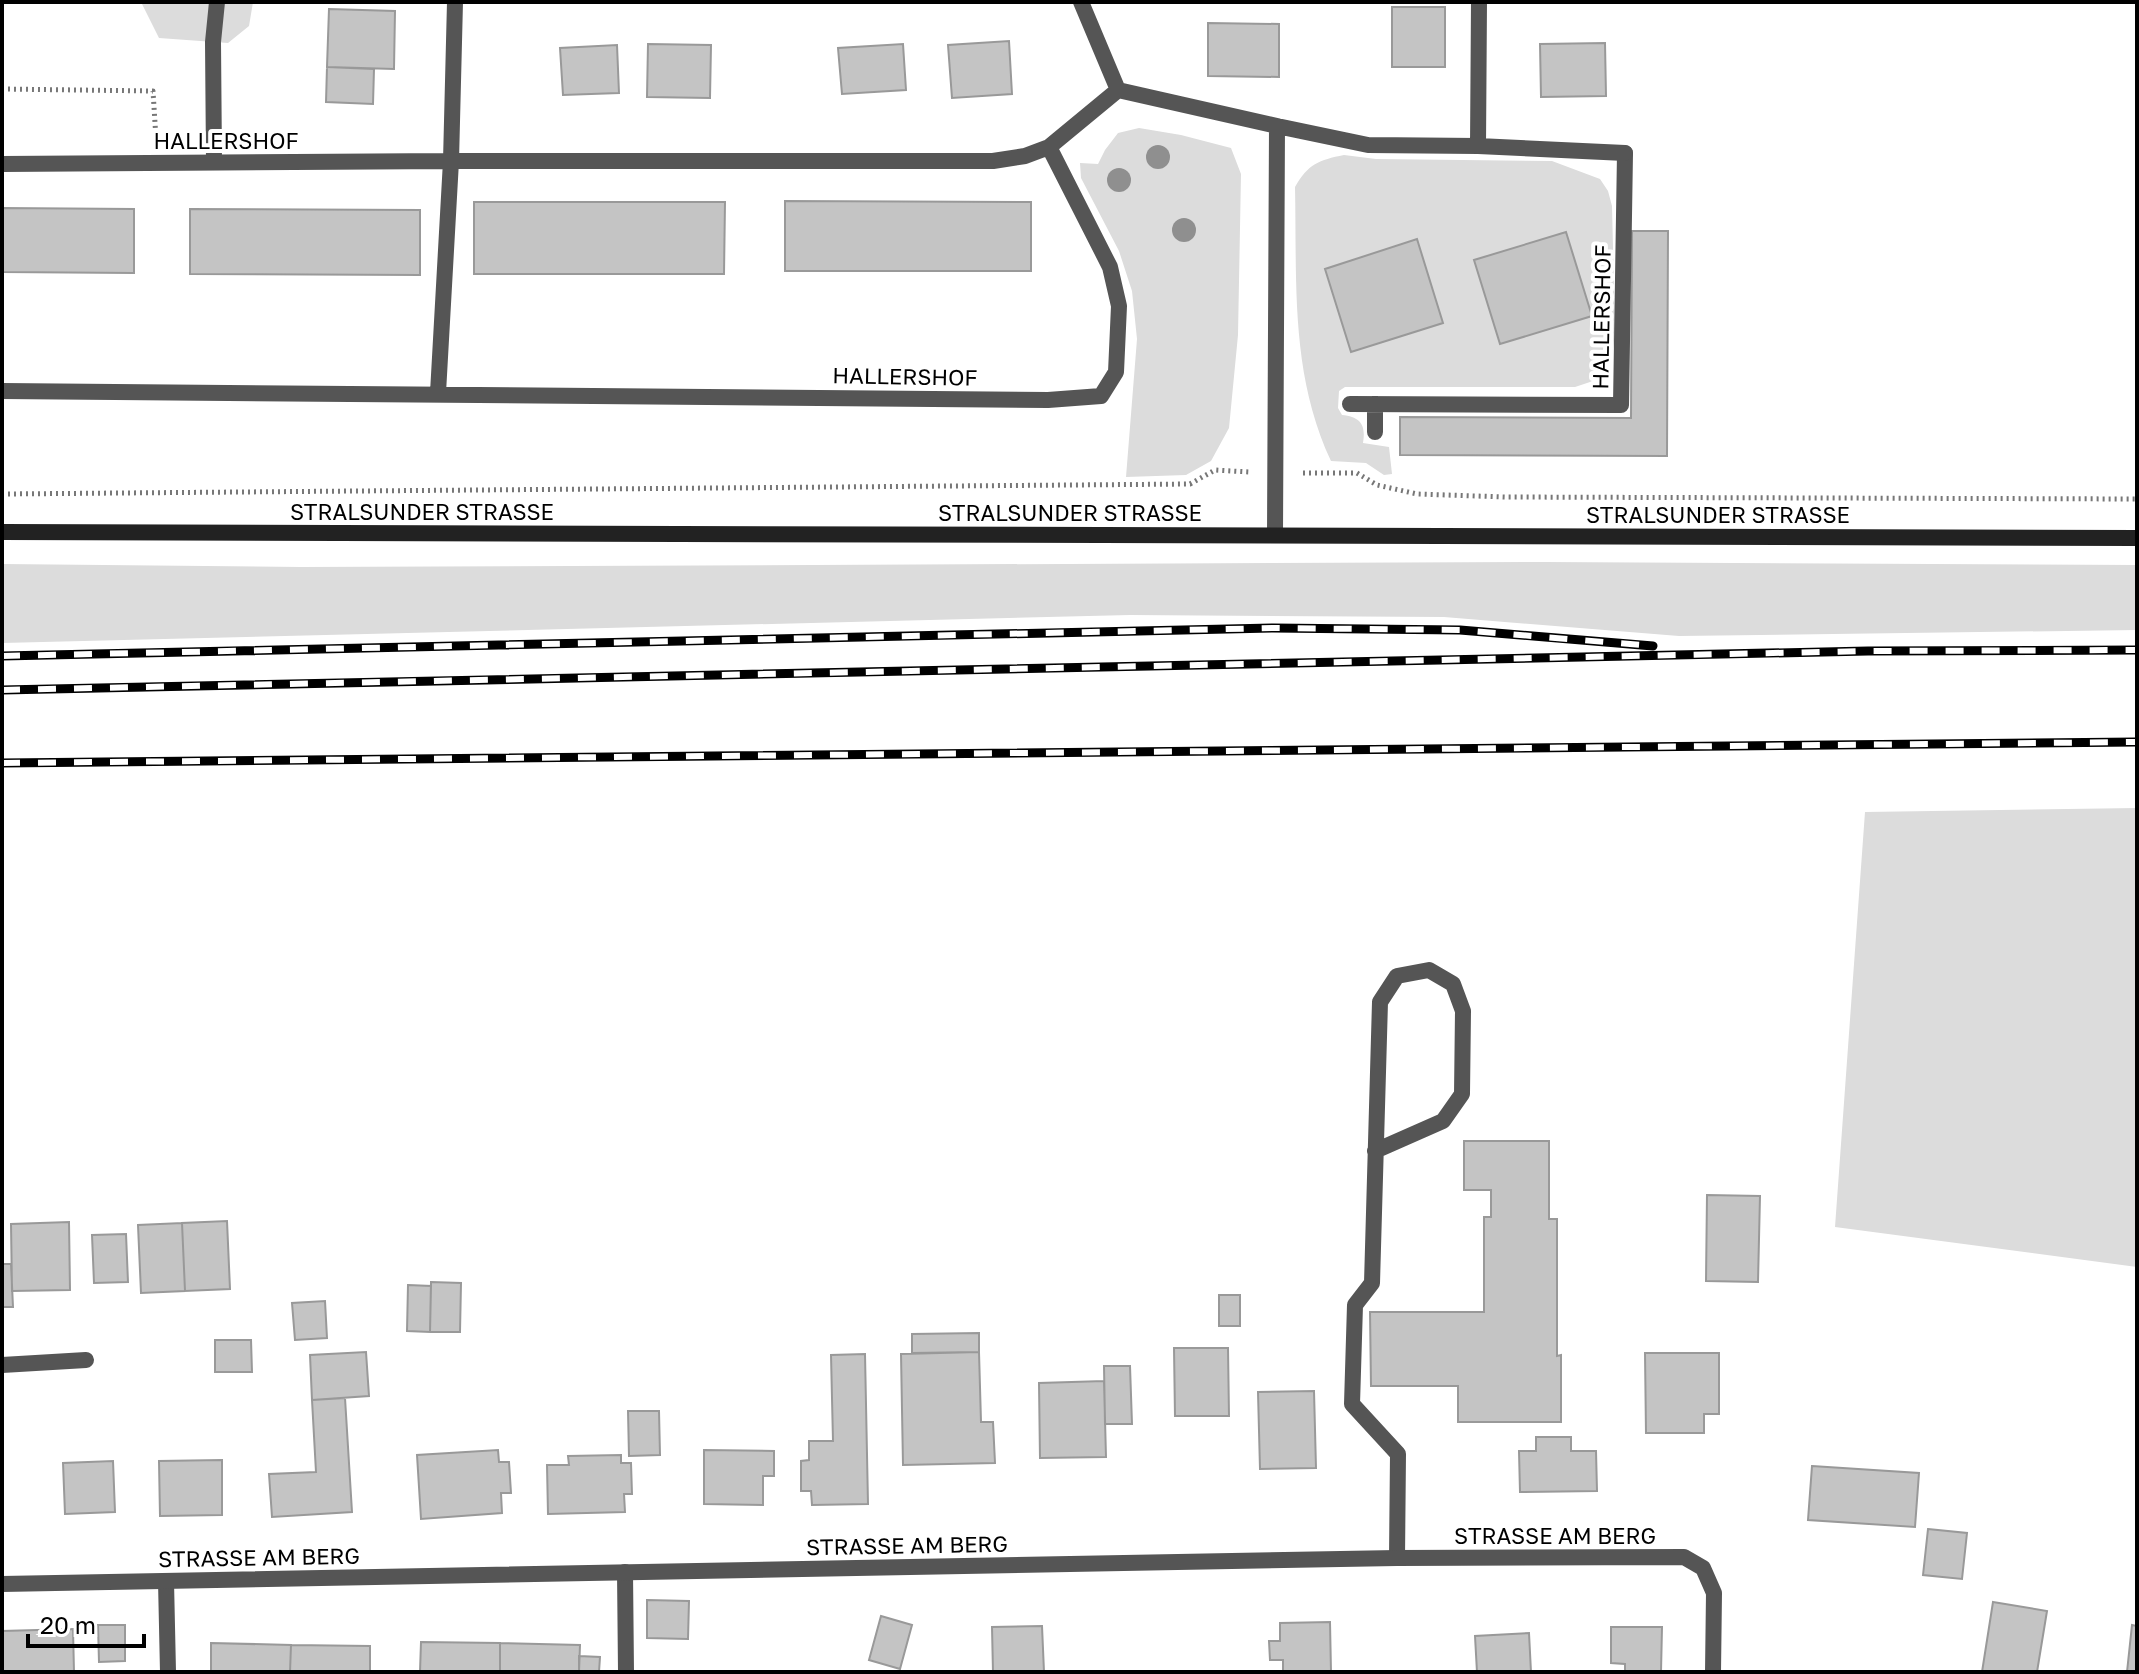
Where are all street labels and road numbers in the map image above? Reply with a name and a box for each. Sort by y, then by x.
street label: HALLERSHOF [153,127,299,154]
street label: HALLERSHOF [1586,244,1616,390]
street label: HALLERSHOF [832,361,978,391]
street label: STRALSUNDER STRASSE [290,498,554,525]
street label: STRALSUNDER STRASSE [938,499,1202,526]
street label: STRALSUNDER STRASSE [1586,501,1850,528]
street label: STRASSE AM BERG [1454,1522,1656,1549]
street label: STRASSE AM BERG [806,1530,1008,1560]
street label: STRASSE AM BERG [158,1542,360,1572]

